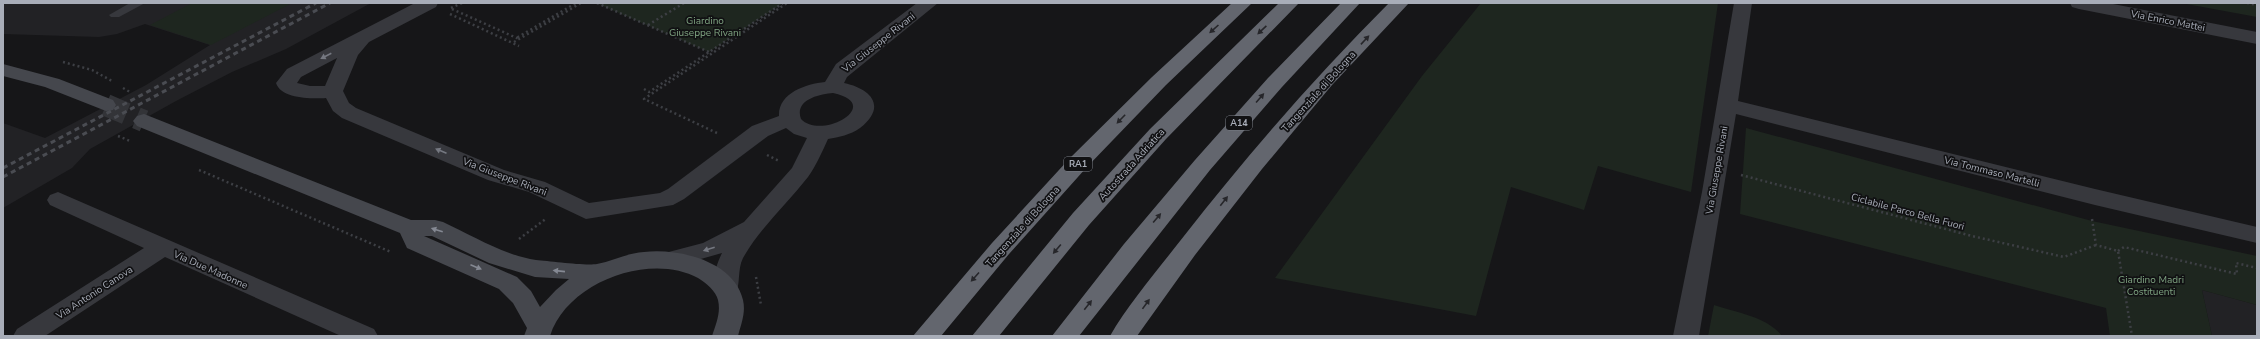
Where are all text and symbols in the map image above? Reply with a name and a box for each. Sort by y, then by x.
street label: Via Enrico Mattei [2128,7,2206,35]
street label: Via Giuseppe Rivani [838,10,918,76]
park label: Giardino Giuseppe Rivani [669,14,741,40]
one-way arrow [1208,24,1219,33]
one-way arrow [1257,25,1267,35]
one-way arrow [1360,34,1369,45]
street label: Tangenziale di Bologna [1279,48,1359,135]
one-way arrow [320,53,332,59]
one-way arrow [1256,93,1265,103]
one-way arrow [1116,114,1125,125]
road number: A14 [1226,116,1252,130]
street label: Via Giuseppe Rivani [1702,125,1732,216]
street label: Autostrada Adriatica [1096,126,1168,204]
one-way arrow [434,148,446,154]
street label: Via Tommaso Martelli [1942,153,2041,191]
street label: Via Giuseppe Rivani [460,154,549,199]
road number: RA1 [1064,157,1092,171]
street label: Tangenziale di Bologna [983,183,1063,270]
street label: Ciclabile Parco Bella Fuori [1850,190,1966,234]
one-way arrow [1220,195,1228,206]
one-way arrow [1153,213,1162,223]
one-way arrow [431,227,443,233]
one-way arrow [1052,244,1061,255]
one-way arrow [702,246,714,252]
street label: Via Due Madonne [170,247,250,293]
street label: Via Antonio Canova [53,263,136,323]
one-way arrow [471,264,482,270]
one-way arrow [553,268,566,275]
one-way arrow [971,272,980,282]
park label: Giardino Madri Costituenti [2118,273,2184,299]
one-way arrow [1141,299,1150,310]
one-way arrow [1084,300,1093,311]

